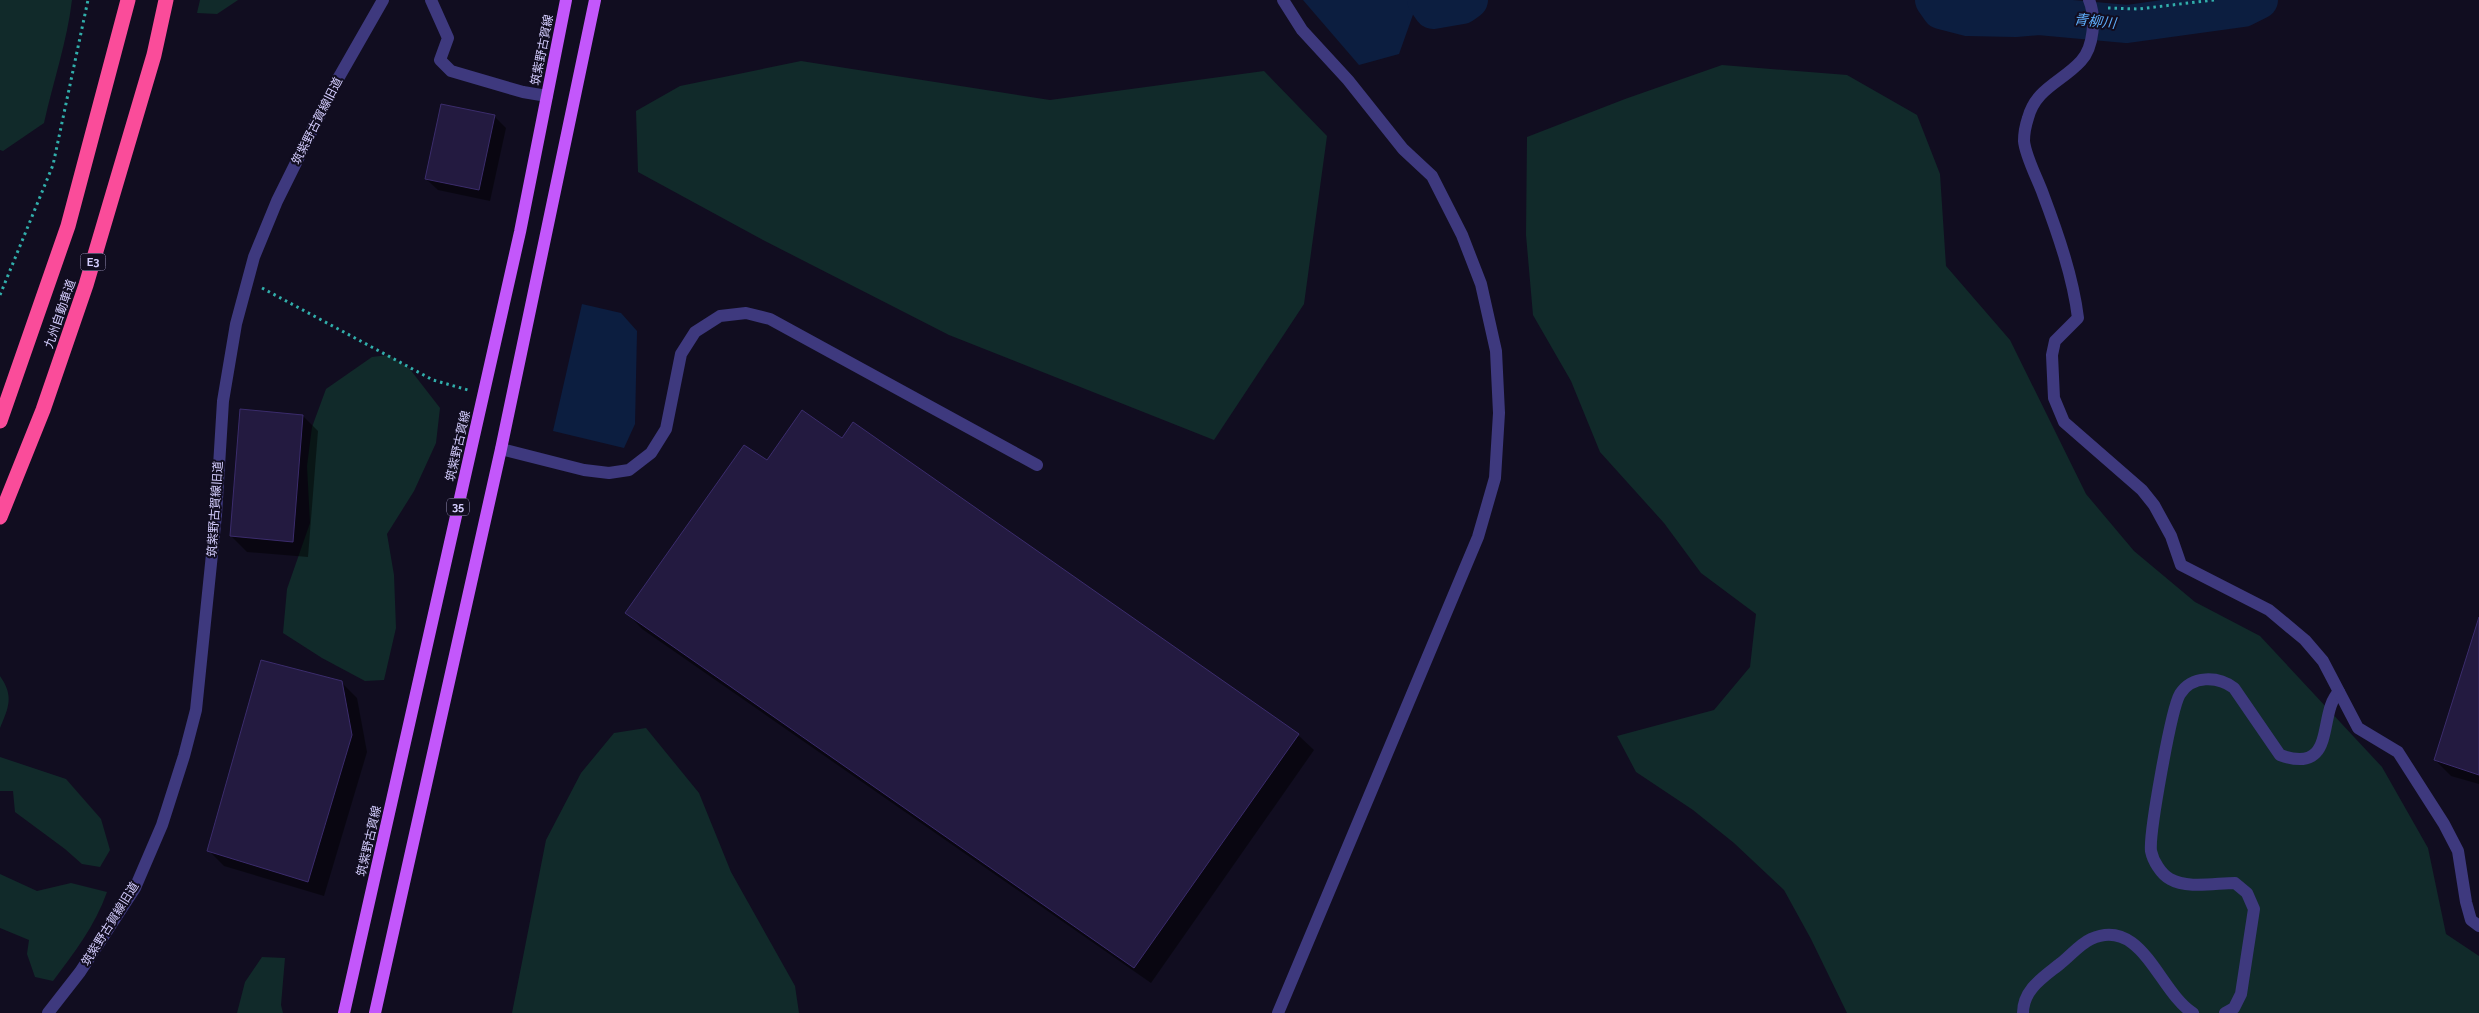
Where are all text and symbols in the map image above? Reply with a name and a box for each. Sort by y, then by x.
water label: 青柳川 [2073,11,2119,31]
street label: 筑紫野古賀線 [528,13,556,87]
street label: 筑紫野古賀線旧道 [289,75,345,167]
road number: E3 [80,253,106,270]
street label: 九州自動車道 [42,278,78,350]
street label: 筑紫野古賀線 [443,409,473,483]
street label: 筑紫野古賀線旧道 [205,461,225,557]
road number: 35 [447,498,469,516]
street label: 筑紫野古賀線 [354,804,384,878]
street label: 筑紫野古賀線旧道 [79,880,141,968]

